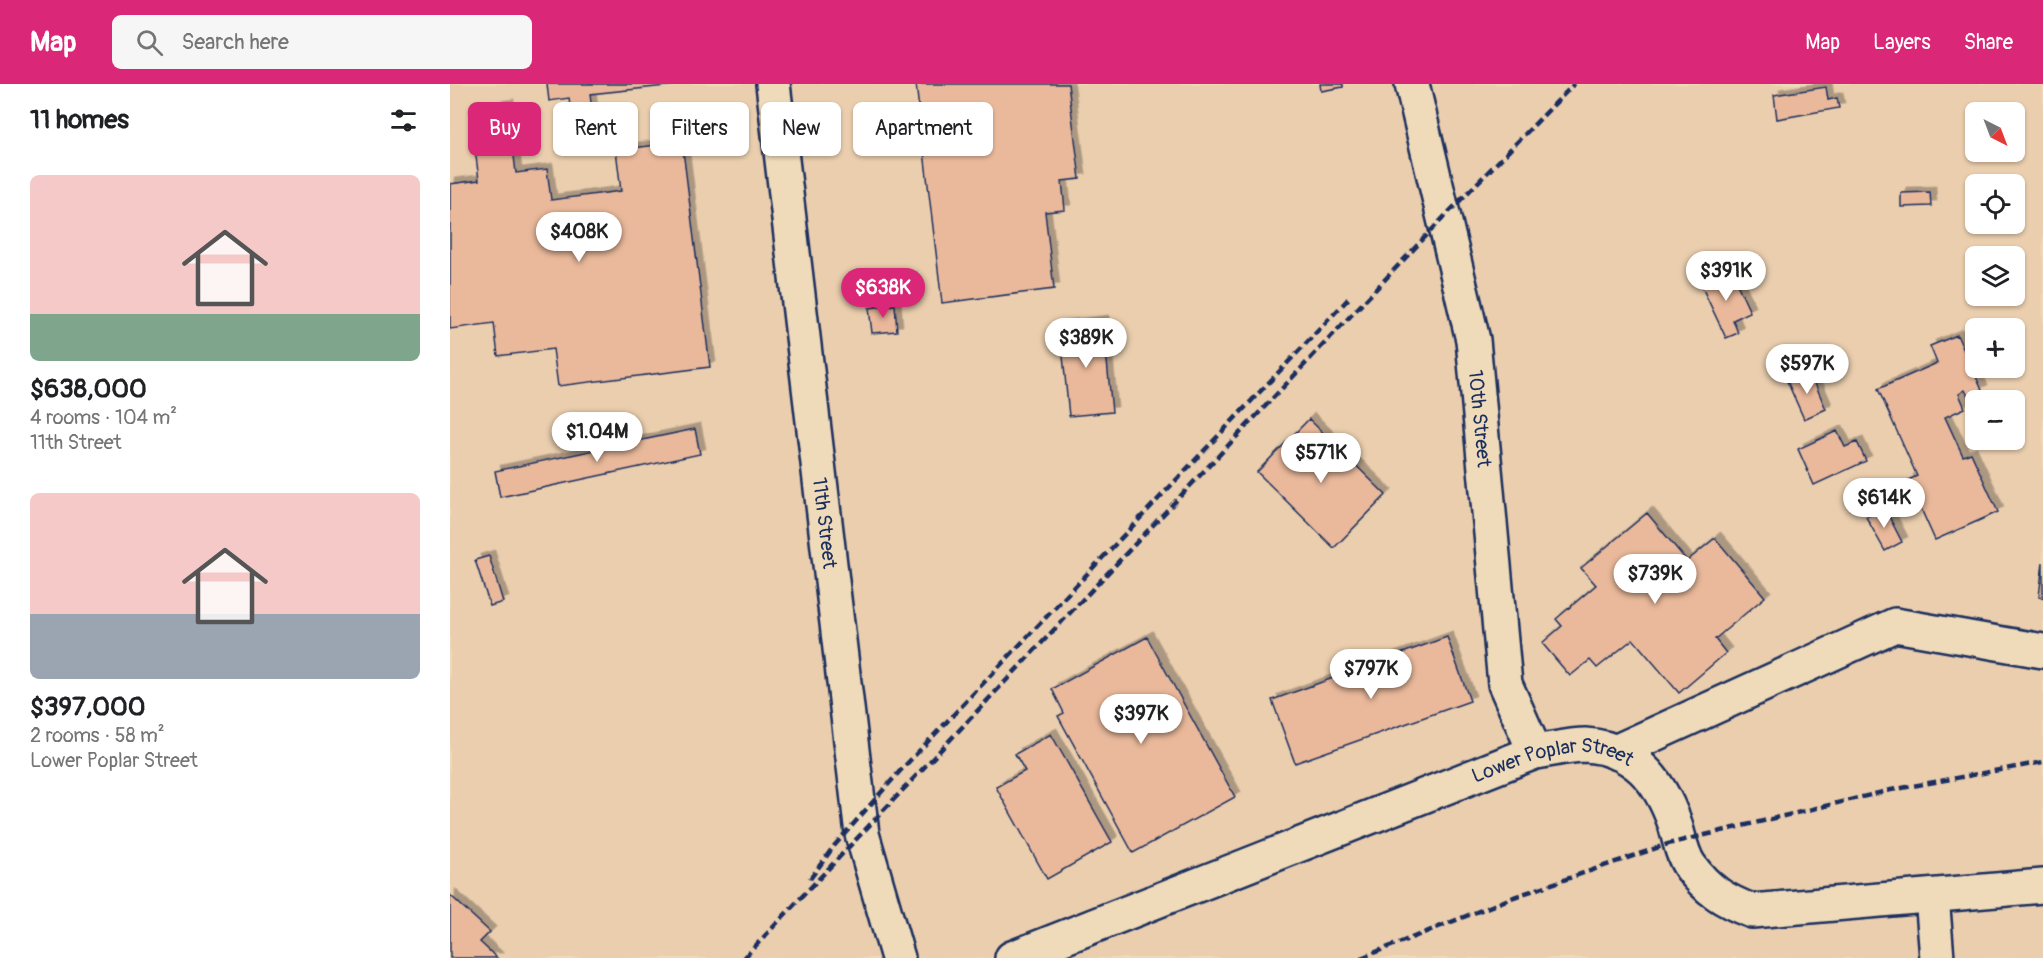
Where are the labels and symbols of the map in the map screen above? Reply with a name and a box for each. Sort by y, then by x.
north arrow [1965,102,2025,162]
pin: $408K [537,212,621,263]
pin: $391K [1684,251,1768,302]
pin: $638K [841,268,925,319]
pin: $389K [1044,318,1128,369]
pin: $597K [1765,344,1849,395]
street label: 10th Street [1463,369,1497,469]
pin: $1.04M [548,412,646,463]
pin: $571K [1279,433,1363,484]
street label: 11th Street [807,476,843,571]
pin: $614K [1842,478,1926,529]
pin: $739K [1613,554,1697,605]
pin: $797K [1329,649,1413,700]
pin: $397K [1099,694,1183,745]
street label: Lower Poplar Street [1468,732,1640,788]

